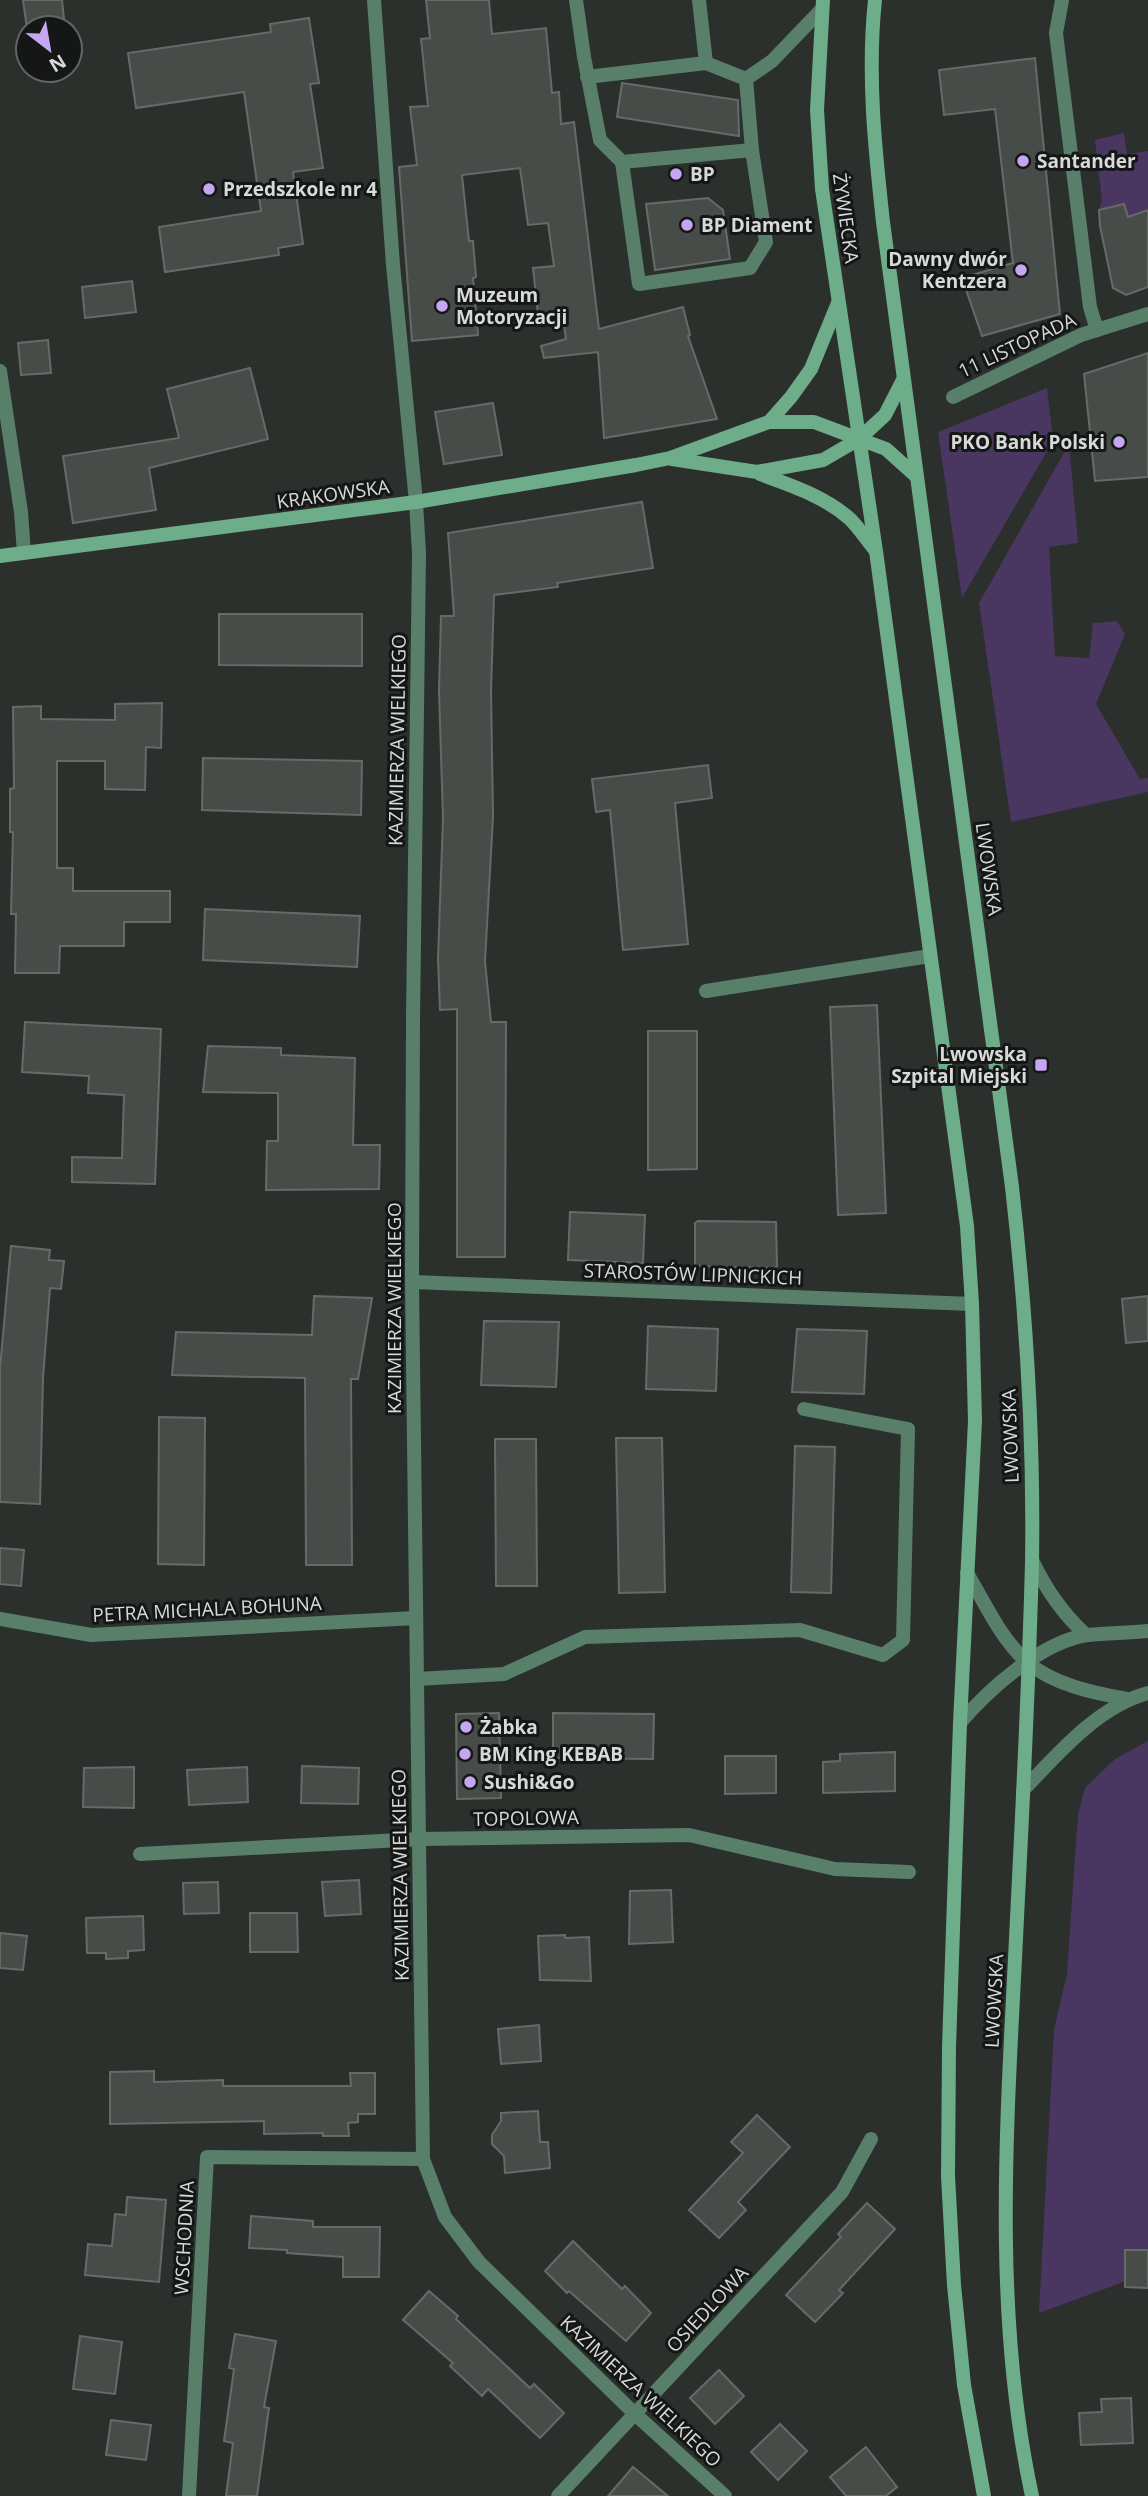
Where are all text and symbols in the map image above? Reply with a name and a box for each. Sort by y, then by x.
north arrow [14,14,84,84]
text: N [44,48,71,79]
place label: Santander [1037,148,1136,174]
marker: Santander [1015,153,1031,169]
place label: BP [690,161,715,187]
marker: BP [668,166,684,182]
street label: ŻYWIECKA [827,171,865,265]
place label: Przedszkole nr 4 [223,176,377,202]
marker: Przedszkole nr 4 [201,181,217,197]
place label: BP Diament [701,212,813,238]
marker: BP Diament [679,217,695,233]
place label: Dawny dwór Kentzera [888,246,1007,294]
marker: Dawny dwór Kentzera [1013,262,1029,278]
place label: Muzeum Motoryzacji [456,282,567,330]
marker: Muzeum Motoryzacji [434,298,450,314]
street label: 11 LISTOPADA [954,306,1080,384]
place label: PKO Bank Polski [950,429,1105,455]
marker: PKO Bank Polski [1111,434,1127,450]
street label: KRAKOWSKA [275,473,391,515]
street label: KAZIMIERZA WIELKIEGO [382,634,412,846]
street label: LWOWSKA [970,821,1008,917]
place label: Lwowska Szpital Miejski [891,1041,1027,1089]
marker: Lwowska Szpital Miejski [1033,1057,1049,1073]
street label: KAZIMIERZA WIELKIEGO [381,1202,407,1414]
street label: STAROSTÓW LIPNICKICH [583,1257,803,1291]
street label: LWOWSKA [995,1389,1025,1483]
street label: PETRA MICHALA BOHUNA [92,1590,322,1628]
place label: Żabka [480,1714,538,1740]
marker: Żabka [458,1719,474,1735]
place label: BM King KEBAB [479,1741,623,1767]
marker: BM King KEBAB [457,1746,473,1762]
street label: KAZIMIERZA WIELKIEGO [385,1769,415,1981]
place label: Sushi&Go [484,1769,574,1795]
marker: Sushi&Go [462,1774,478,1790]
street label: TOPOLOWA [473,1804,579,1832]
street label: LWOWSKA [979,1953,1009,2049]
street label: WSCHODNIA [168,2180,200,2296]
street label: OSIEDLOWA [660,2260,754,2358]
street label: KAZIMIERZA WIELKIEGO [555,2309,727,2473]

